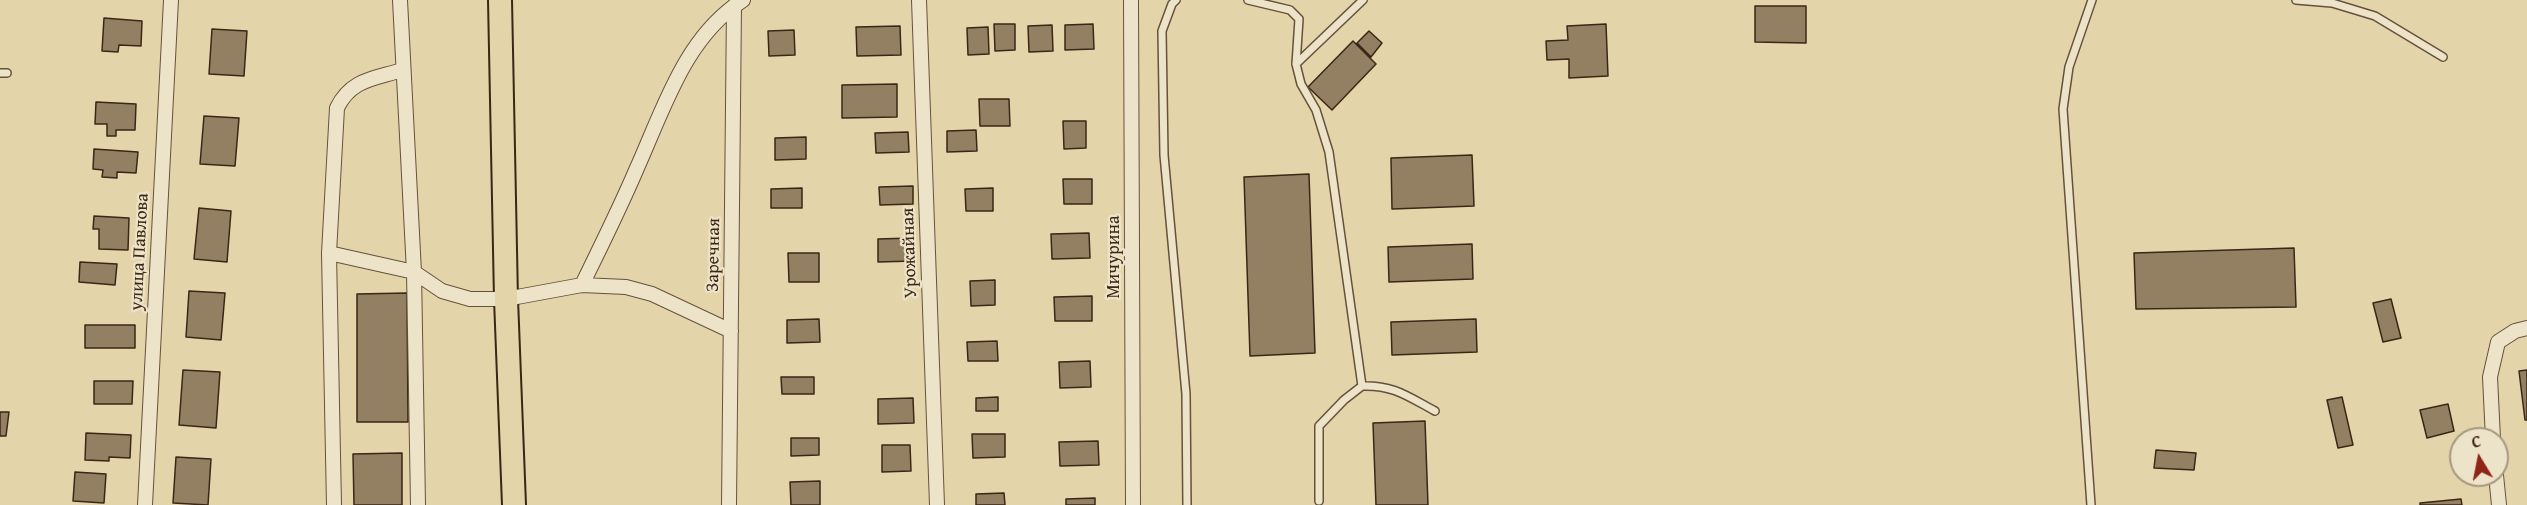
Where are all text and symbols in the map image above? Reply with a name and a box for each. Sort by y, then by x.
street label: улица Павлова [126,193,154,311]
street label: Урожайная [898,207,922,299]
street label: Мичурина [1103,215,1125,299]
street label: Заречная [703,218,725,292]
north arrow [2449,427,2509,487]
text: С [2470,429,2483,454]

